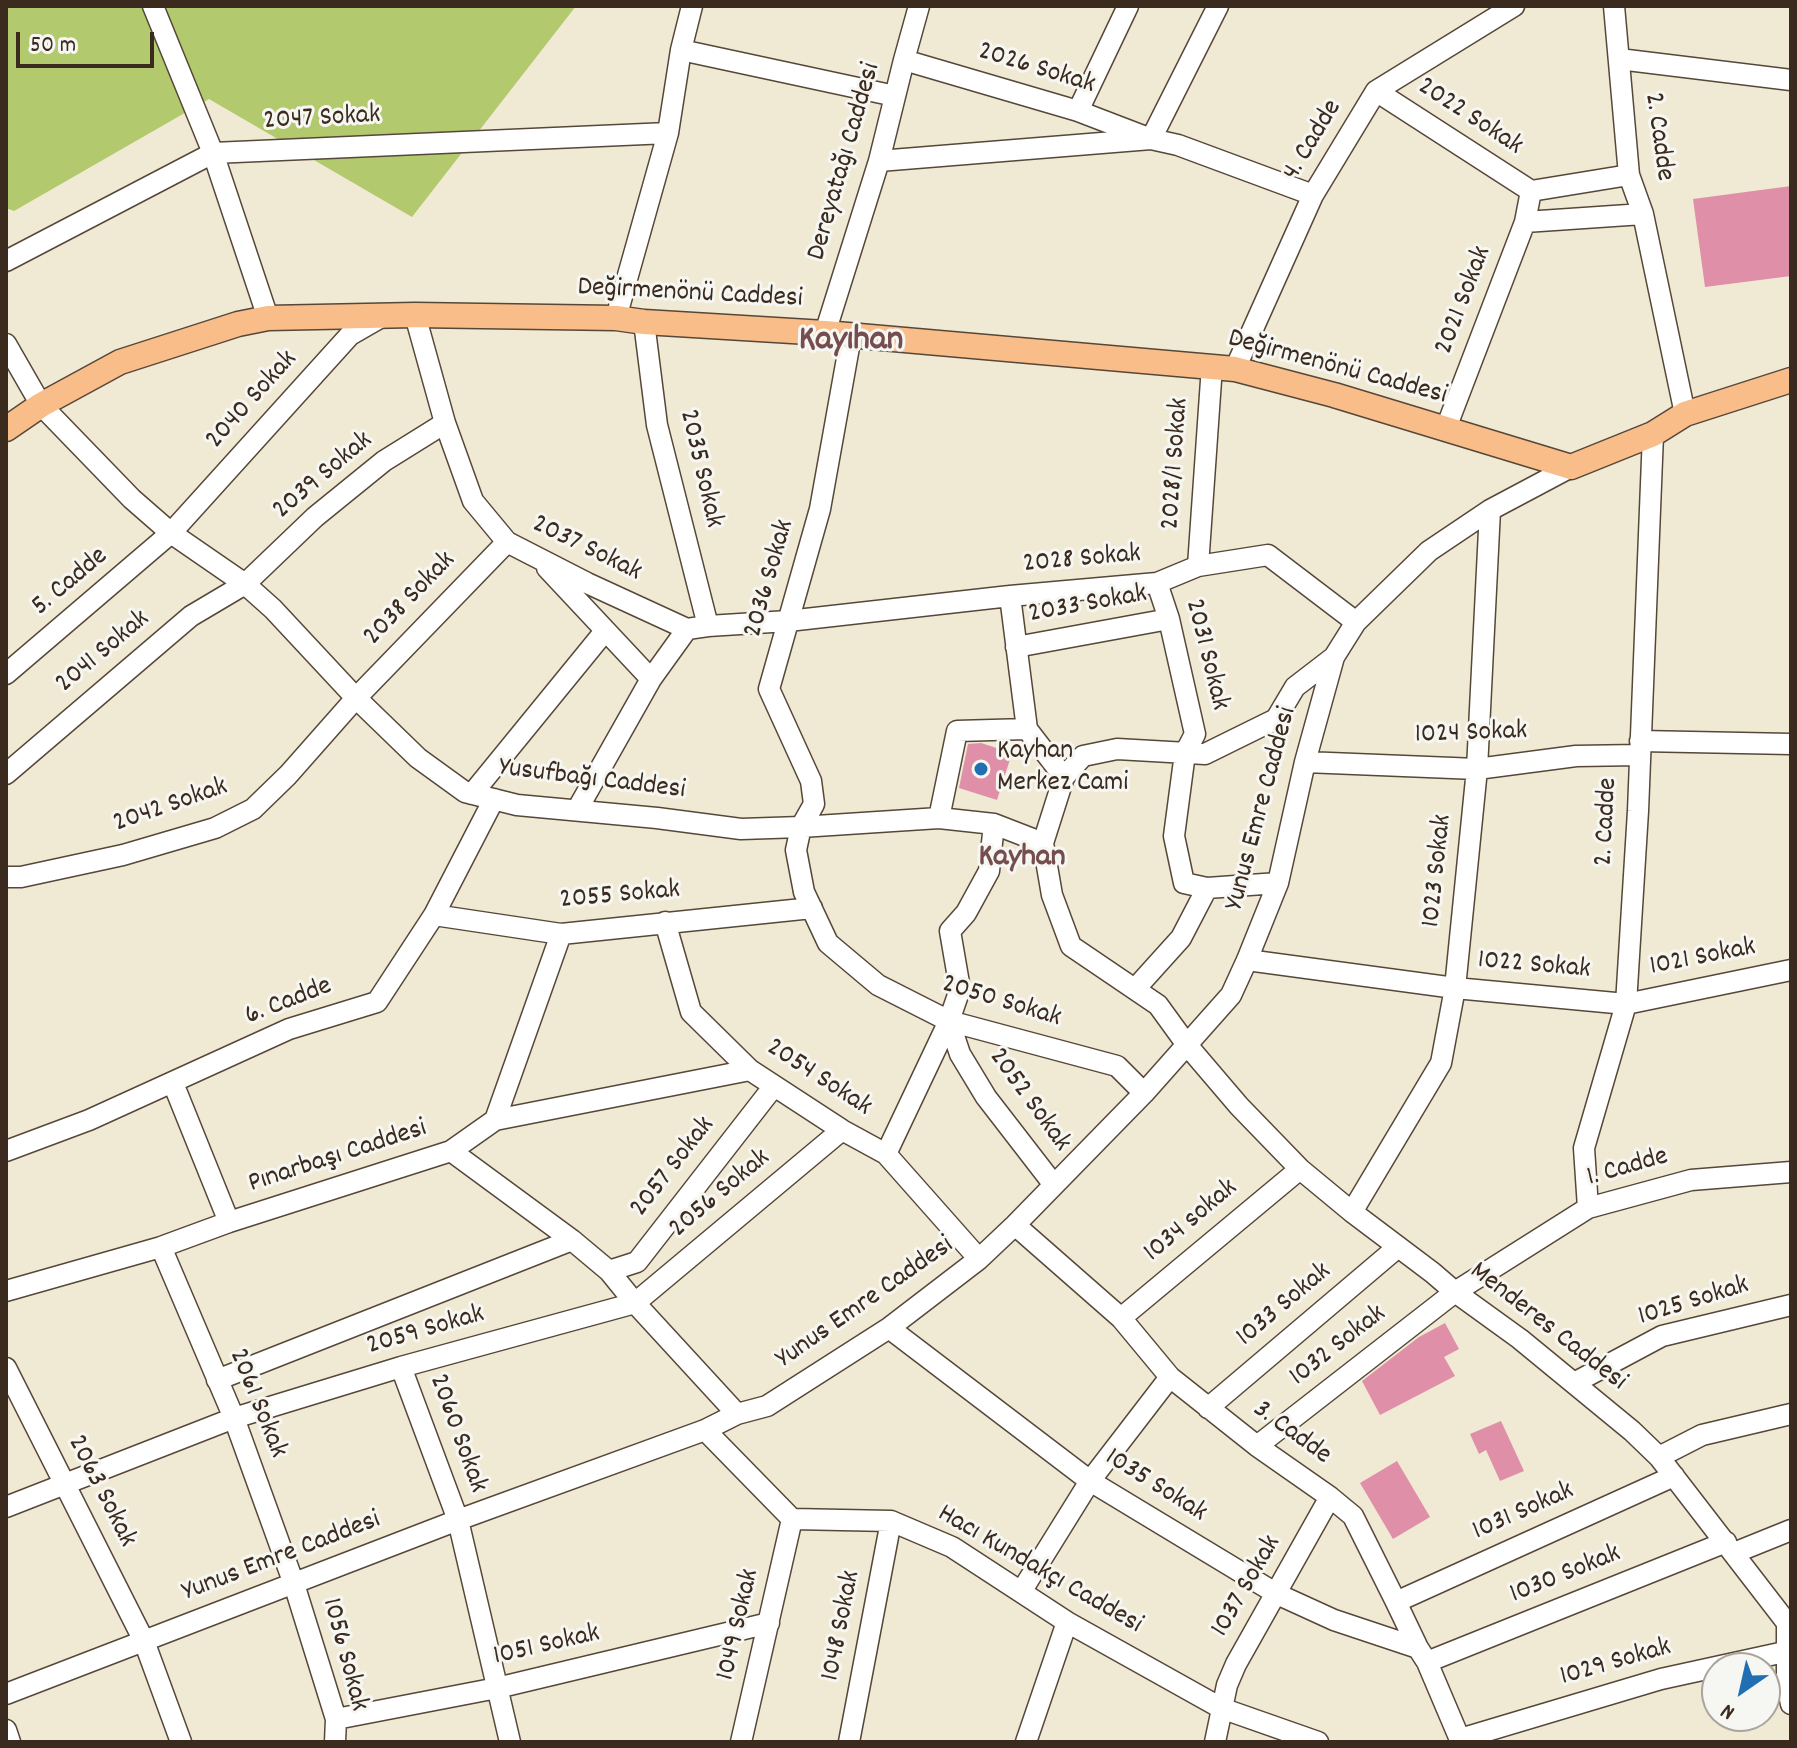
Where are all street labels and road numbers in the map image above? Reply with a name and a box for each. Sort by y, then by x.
street label: 2026 Sokak [973,36,1099,104]
street label: Dereyatağı Caddesi [802,59,890,265]
street label: 2022 Sokak [1410,71,1528,165]
street label: 2. Cadde [1634,91,1680,183]
street label: 4. Cadde [1277,95,1351,187]
street label: 2047 Sokak [263,100,381,140]
street label: 2021 Sokak [1429,242,1501,360]
street label: Değirmenönü Caddesi [577,272,803,318]
street label: Değirmenönü Caddesi [1224,324,1450,414]
street label: 2040 Sokak [200,345,306,457]
street label: 2028/1 Sokak [1156,397,1198,531]
street label: 2035 Sokak [669,407,729,531]
street label: 2039 Sokak [267,426,381,528]
street label: 2037 Sokak [526,509,646,591]
street label: 2036 Sokak [738,516,804,642]
street label: 2028 Sokak [1022,539,1142,583]
street label: 5. Cadde [26,541,116,625]
street label: 2038 Sokak [358,546,464,654]
street label: 2033 Sokak [1026,579,1150,633]
street label: 2031 Sokak [1175,596,1235,714]
street label: 2041 Sokak [50,604,158,702]
street label: Yunus Emre Caddesi [1220,704,1306,914]
street label: 1024 Sokak [1414,716,1528,754]
street label: Yusufbağı Caddesi [497,753,687,809]
street label: 2042 Sokak [109,772,233,842]
street label: 2. Cadde [1589,777,1627,867]
street label: 1023 Sokak [1416,813,1462,929]
street label: 2055 Sokak [558,875,682,919]
street label: 1021 Sokak [1647,932,1759,986]
street label: 1022 Sokak [1476,945,1592,989]
street label: 2050 Sokak [937,969,1065,1037]
street label: 6. Cadde [241,971,337,1035]
street label: 2054 Sokak [759,1032,877,1126]
street label: 2052 Sokak [979,1043,1077,1159]
street label: 2057 Sokak [624,1111,724,1225]
street label: Pınarbaşı Caddesi [245,1113,431,1203]
street label: 1. Cadde [1584,1141,1672,1197]
street label: 2056 Sokak [664,1143,778,1247]
street label: 1034 sokak [1138,1173,1246,1271]
street label: Yunus Emre Caddesi [771,1230,961,1378]
street label: Menderes Caddesi [1462,1256,1632,1400]
street label: 1033 Sokak [1231,1257,1339,1355]
street label: 1025 Sokak [1635,1270,1753,1336]
street label: 2059 Sokak [363,1299,489,1365]
street label: 1032 Sokak [1284,1299,1394,1395]
street label: 2061 Sokak [219,1345,293,1463]
street label: 2060 Sokak [419,1370,493,1498]
street label: 3. Cadde [1245,1394,1337,1474]
street label: 2063 Sokak [58,1430,142,1554]
street label: 1035 Sokak [1098,1443,1212,1531]
street label: 1031 Sokak [1468,1476,1580,1550]
street label: Hacı Kundakçı Caddesi [930,1499,1148,1643]
street label: Yunus Emre Caddesi [178,1505,386,1611]
street label: 1037 Sokak [1205,1530,1291,1644]
street label: 1030 Sokak [1506,1539,1626,1613]
street label: 1049 Sokak [711,1566,769,1684]
street label: 1048 Sokak [816,1568,870,1684]
street label: 1056 Sokak [312,1595,374,1715]
street label: 1051 Sokak [491,1619,603,1675]
street label: 1029 Sokak [1557,1632,1675,1696]

